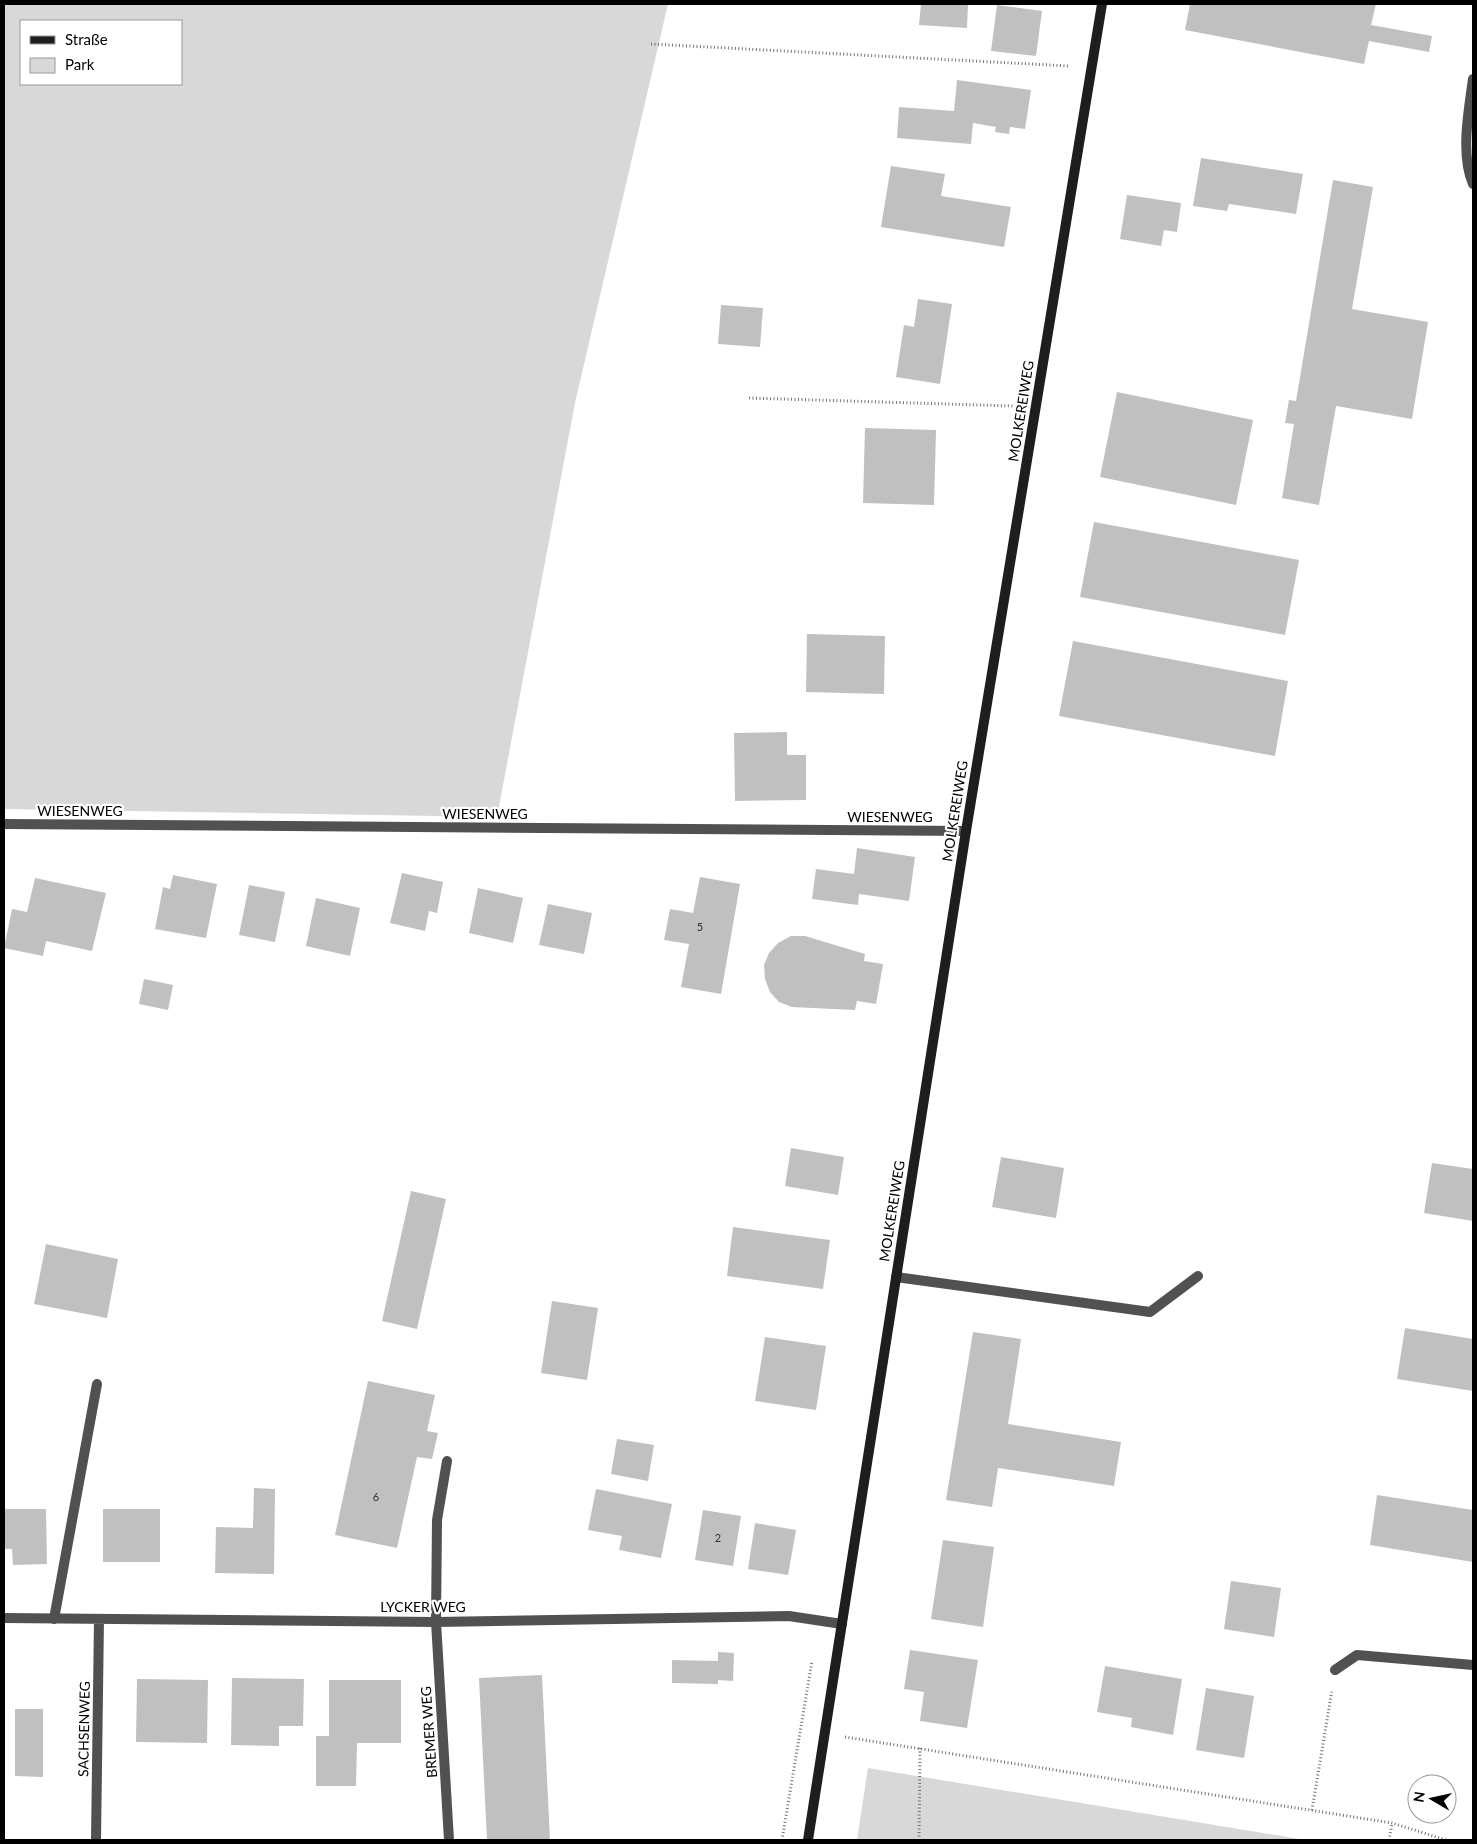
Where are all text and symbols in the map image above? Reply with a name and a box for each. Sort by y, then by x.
legend [20,20,182,85]
text: Straße [65,30,108,48]
text: Park [65,55,95,73]
street label: MOLKEREIWEG [1004,359,1037,463]
street label: MOLKEREIWEG [938,759,971,863]
street label: WIESENWEG [37,802,123,819]
street label: WIESENWEG [442,805,528,822]
street label: WIESENWEG [847,808,933,825]
house number: 5 [697,920,703,933]
street label: MOLKEREIWEG [875,1159,908,1263]
house number: 6 [373,1490,379,1503]
house number: 2 [715,1531,721,1544]
street label: LYCKER WEG [380,1598,466,1615]
street label: SACHSENWEG [74,1681,93,1777]
street label: BREMER WEG [417,1686,440,1778]
north arrow [1407,1774,1457,1824]
text: N [1409,1790,1428,1804]

